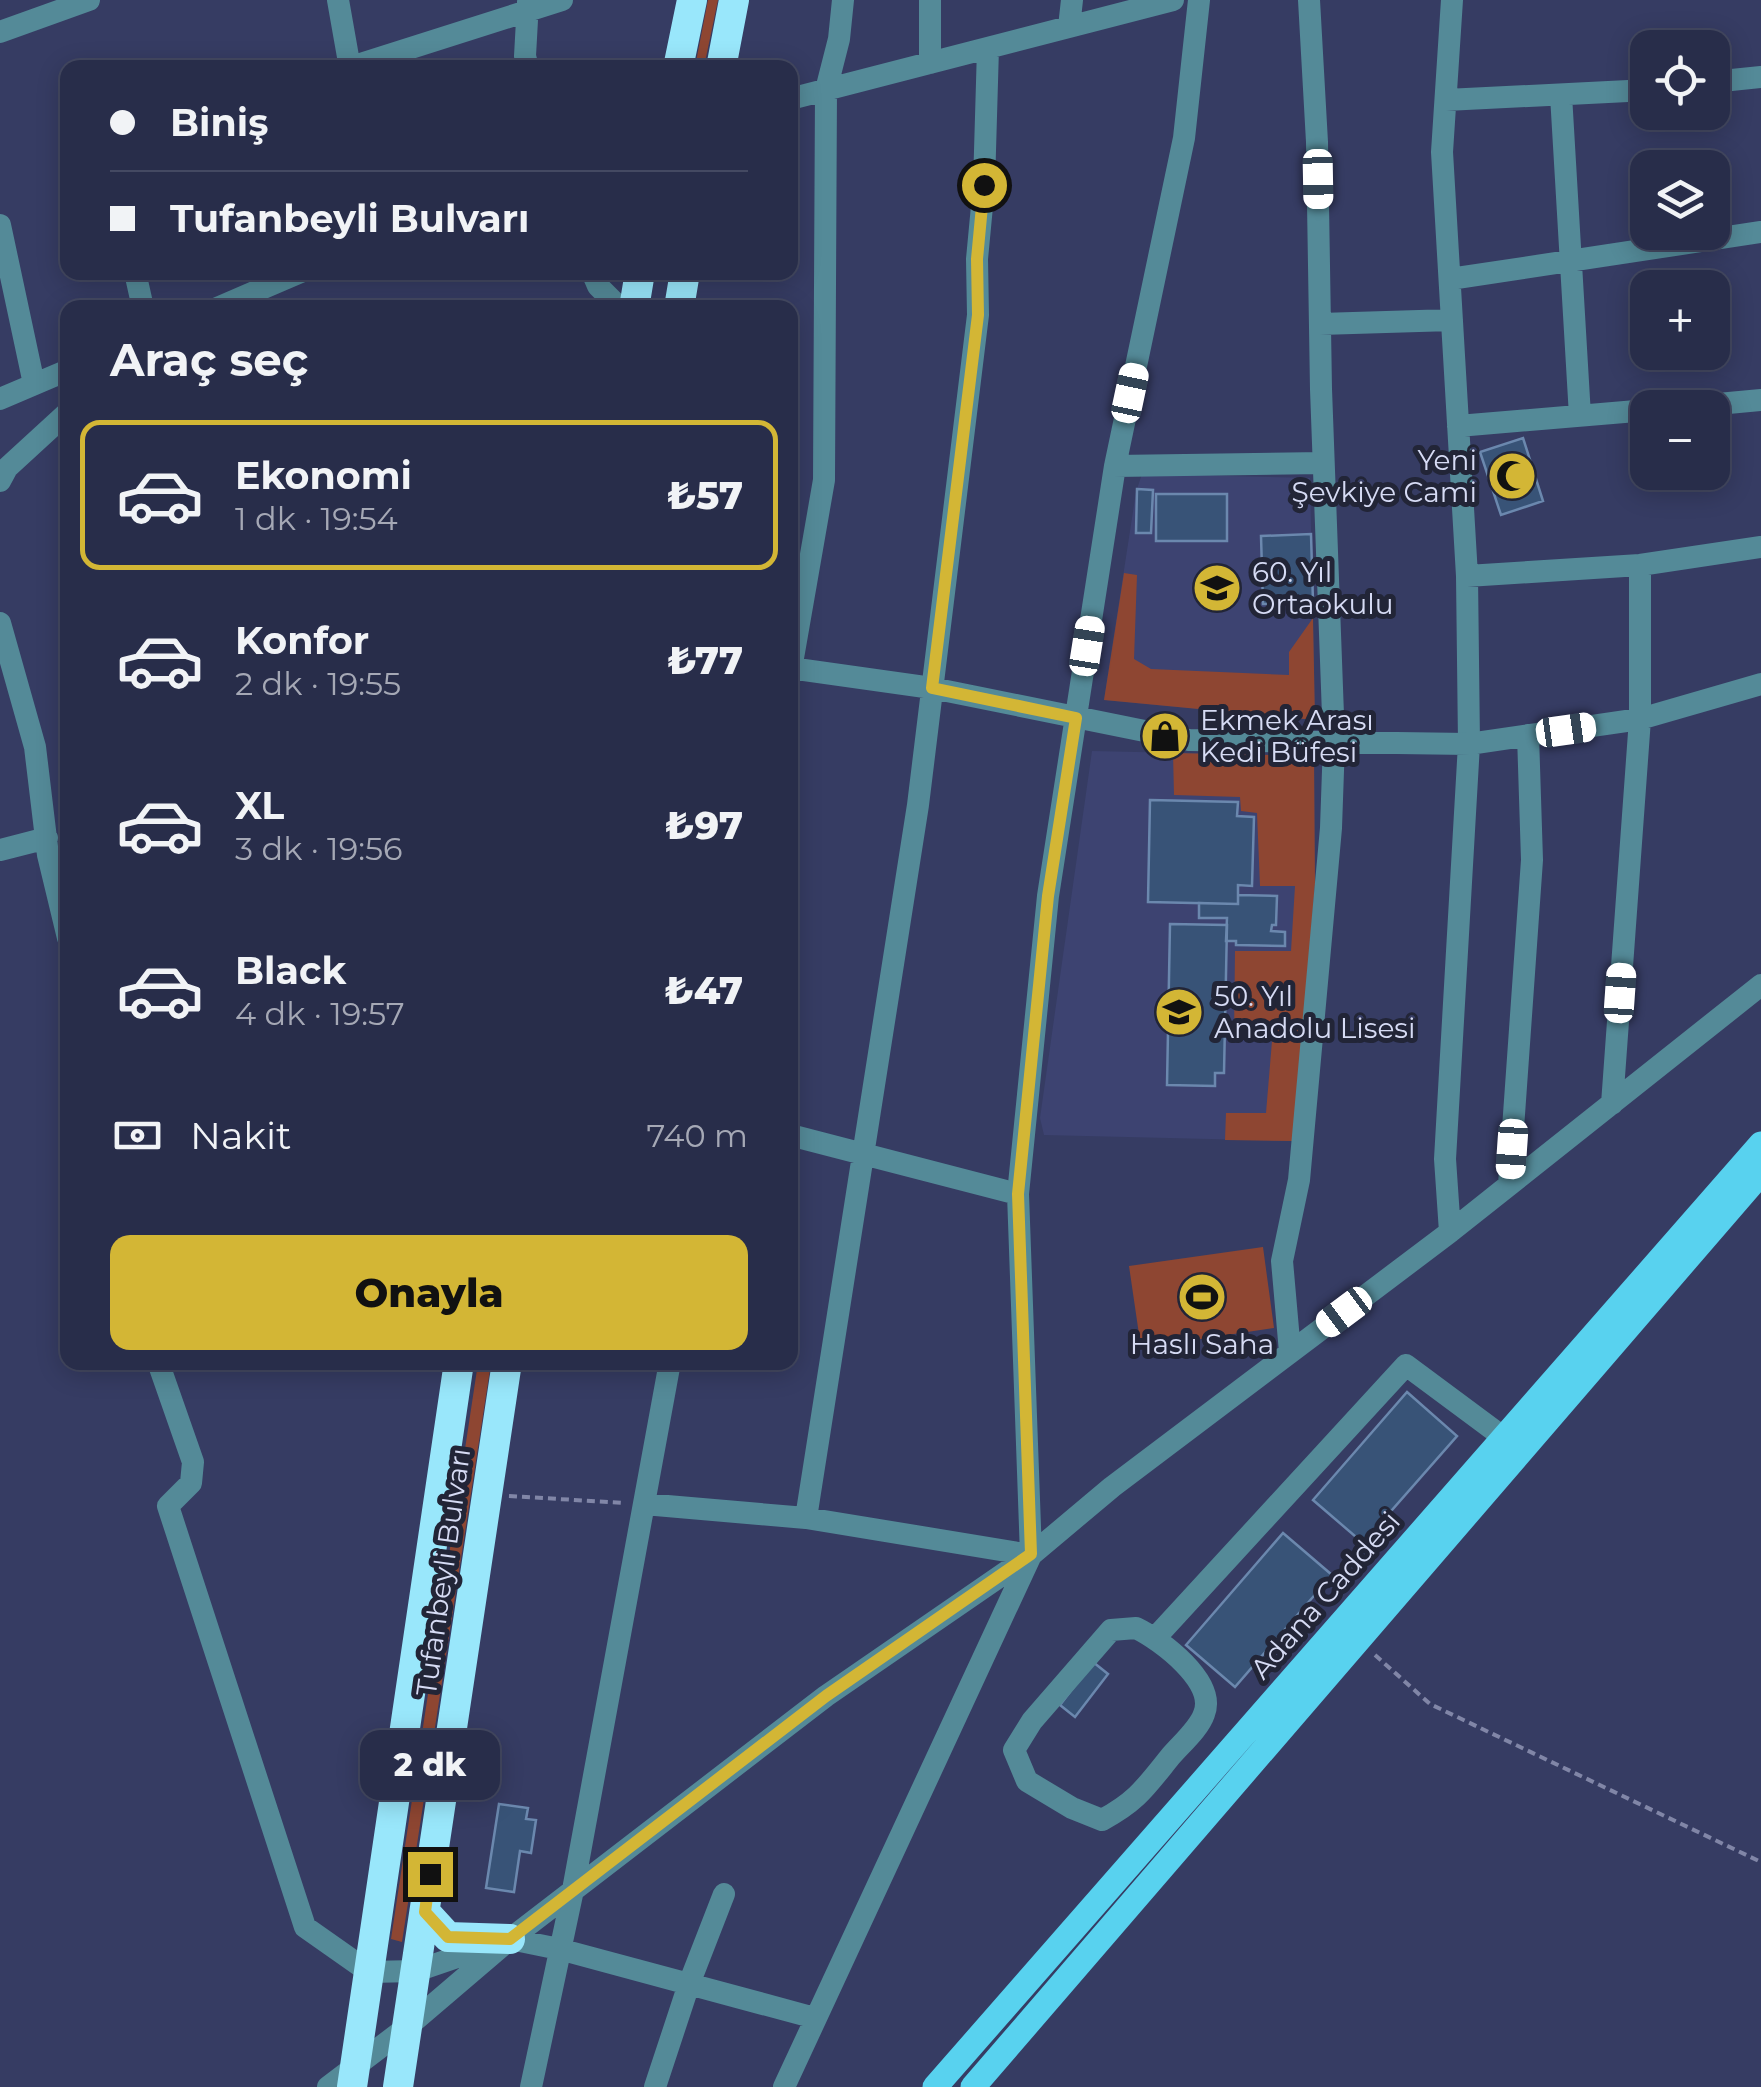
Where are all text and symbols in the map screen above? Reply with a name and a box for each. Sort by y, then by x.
map controls [1630,30,1730,490]
button: locate [1630,30,1730,130]
text: Biniş [170,99,268,146]
car [1302,149,1334,209]
button: layers [1630,150,1730,250]
route start [962,163,1007,208]
text: Tufanbeyli Bulvarı [170,195,529,242]
button: + [1630,270,1730,370]
text: Araç seç [110,332,308,387]
car [1109,361,1151,425]
button: − [1630,390,1730,490]
place label: Yeni Şevkiye Cami [1291,443,1477,509]
icon: car [115,450,205,540]
mosque icon: Yeni Şevkiye Cami [1486,450,1538,502]
text: Ekonomi [235,452,412,499]
text: ₺57 [667,472,743,519]
text: 1 dk · 19:54 [235,499,398,538]
place label: 60. Yıl Ortaokulu [1252,555,1394,621]
school or university icon: 60. Yıl Ortaokulu [1191,562,1243,614]
car [1067,614,1107,678]
icon: car [115,615,205,705]
text: Konfor [235,617,369,664]
text: ₺77 [667,637,743,684]
text: 2 dk · 19:55 [235,664,401,703]
place label: Ekmek Arası Kedi Büfesi [1200,703,1374,769]
shop icon: Ekmek Arası Kedi Büfesi [1139,710,1191,762]
car [1534,711,1598,749]
icon: car [115,780,205,870]
text: XL [235,782,284,829]
text: ₺97 [665,802,743,849]
text: 3 dk · 19:56 [235,829,403,868]
icon: car [115,945,205,1035]
text: Black [235,947,346,994]
car [1603,962,1637,1024]
text: ₺47 [664,967,743,1014]
place label: 50. Yıl Anadolu Lisesi [1214,979,1416,1045]
school or university icon: 50. Yıl Anadolu Lisesi [1153,986,1205,1038]
text: 4 dk · 19:57 [235,994,405,1033]
icon: cash [110,1108,165,1163]
text: Nakit [190,1112,291,1159]
text: 740 m [647,1116,748,1155]
car [1495,1118,1529,1180]
button: Onayla [110,1235,748,1350]
sports icon: Haslı Saha [1176,1271,1228,1323]
car [1311,1282,1377,1342]
place label: Haslı Saha [1130,1327,1274,1361]
street label: Tufanbeyli Bulvarı [409,1446,477,1698]
street label: Adana Caddesi [1243,1504,1407,1686]
callout: 2 dk [360,1729,500,1799]
text: 2 dk [394,1745,466,1784]
route end [408,1852,453,1897]

